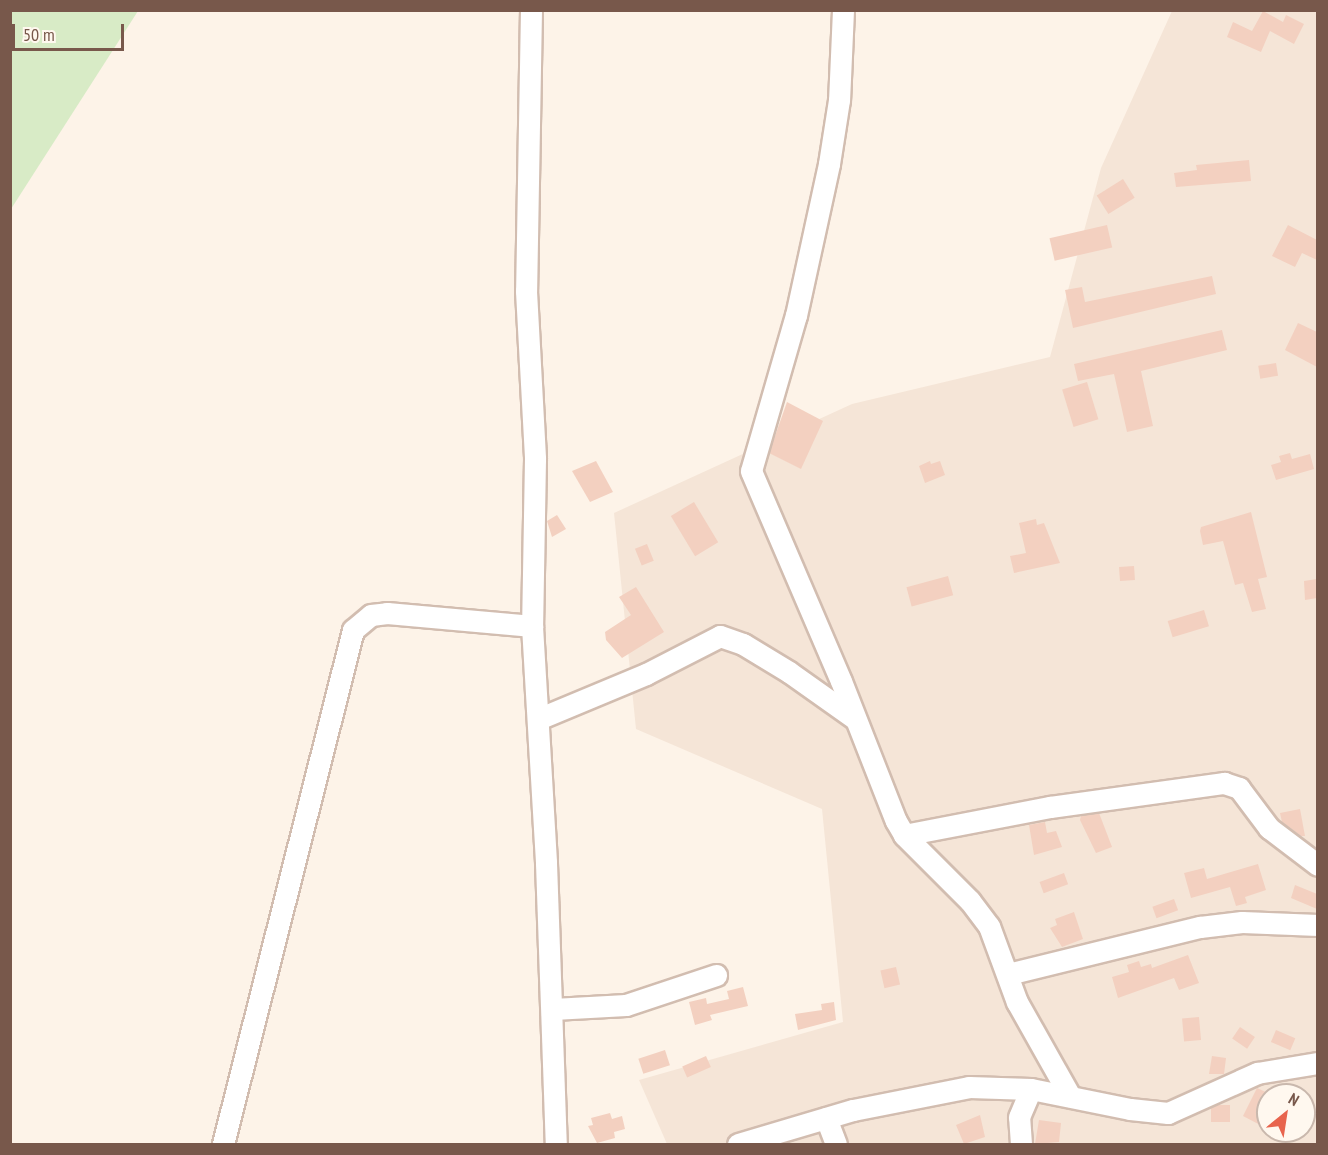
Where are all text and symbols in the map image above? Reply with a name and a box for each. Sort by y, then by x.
scale bar [15,12,128,50]
text: 50 m [23,23,55,46]
north arrow [1256,1083,1316,1143]
text: N [1285,1088,1303,1110]

